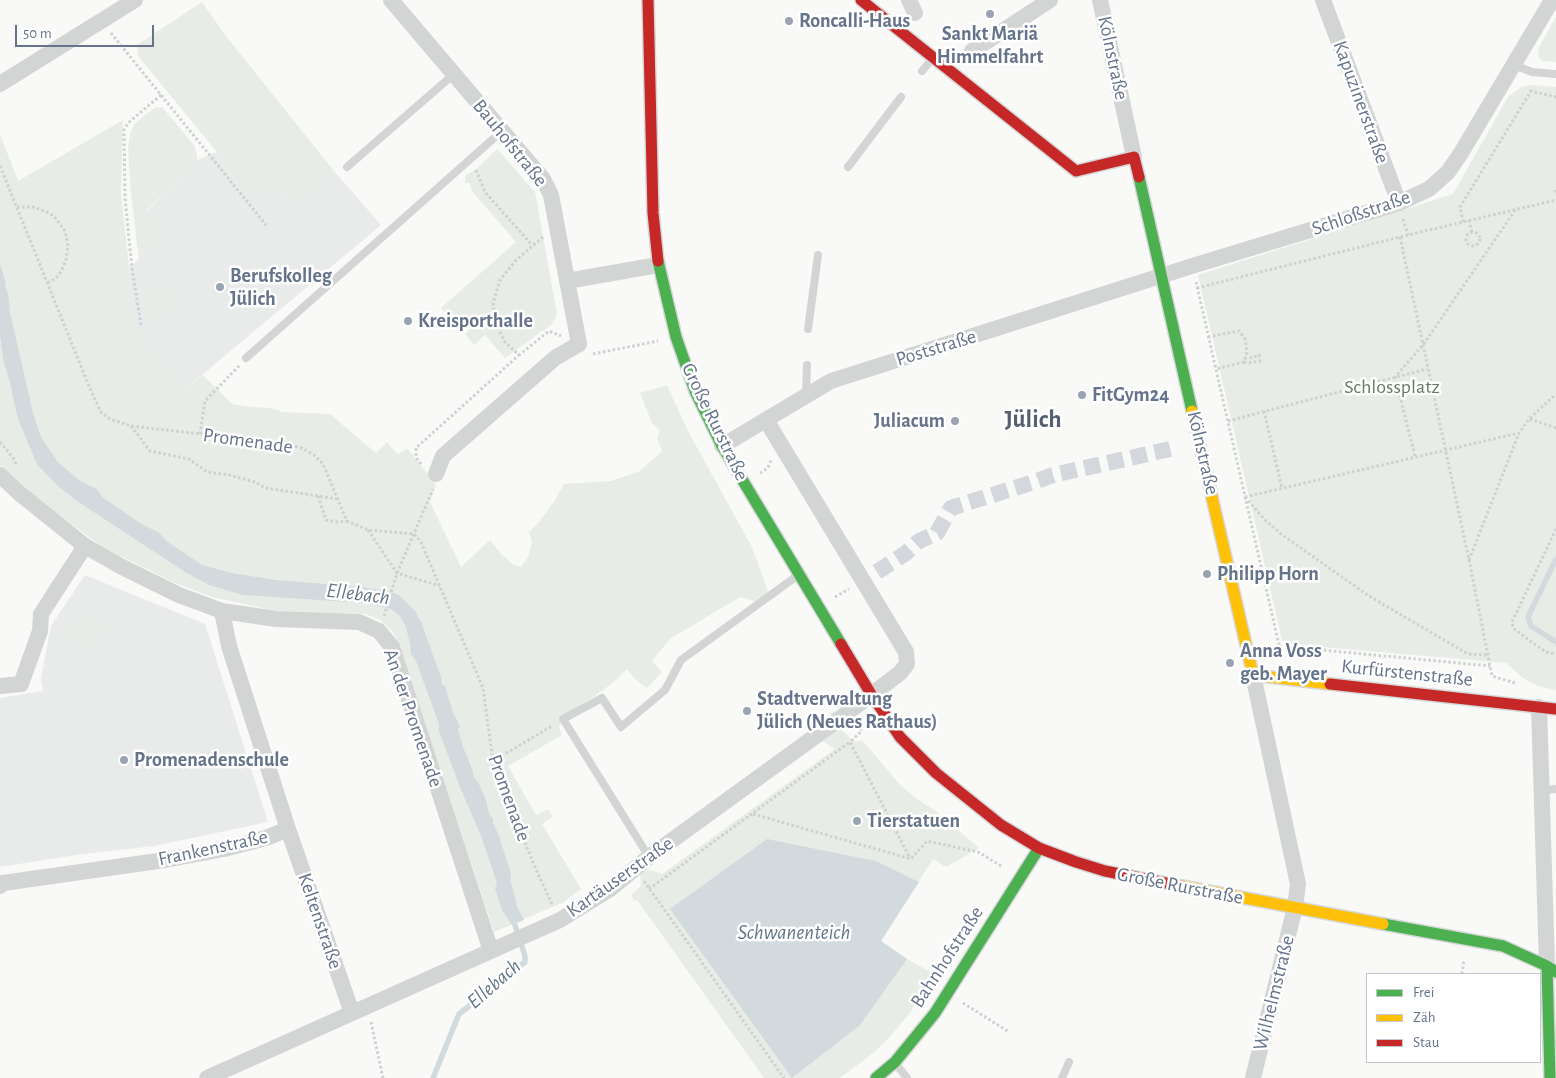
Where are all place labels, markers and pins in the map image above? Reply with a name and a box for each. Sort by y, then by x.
marker: Sankt Mariä Himmelfahrt [984,8,996,20]
place label: Roncalli-Haus [799,9,910,33]
marker: Roncalli-Haus [783,15,795,27]
place label: Sankt Mariä Himmelfahrt [937,22,1043,69]
place label: Berufskolleg Jülich [230,264,332,311]
marker: Berufskolleg Jülich [214,281,226,293]
place label: Kreisporthalle [418,309,533,333]
marker: Kreisporthalle [402,315,414,327]
place label: FitGym24 [1092,383,1169,407]
marker: FitGym24 [1076,389,1088,401]
place label: Juliacum [874,409,945,433]
marker: Juliacum [949,415,961,427]
place label: Philipp Horn [1217,562,1319,586]
marker: Philipp Horn [1201,568,1213,580]
place label: Anna Voss geb. Mayer [1240,639,1327,686]
marker: Anna Voss geb. Mayer [1224,657,1236,669]
place label: Stadtverwaltung Jülich (Neues Rathaus) [757,687,937,734]
marker: Stadtverwaltung Jülich (Neues Rathaus) [741,705,753,717]
place label: Promenadenschule [134,748,289,772]
marker: Promenadenschule [118,754,130,766]
place label: Tierstatuen [867,809,960,833]
marker: Tierstatuen [851,815,863,827]

